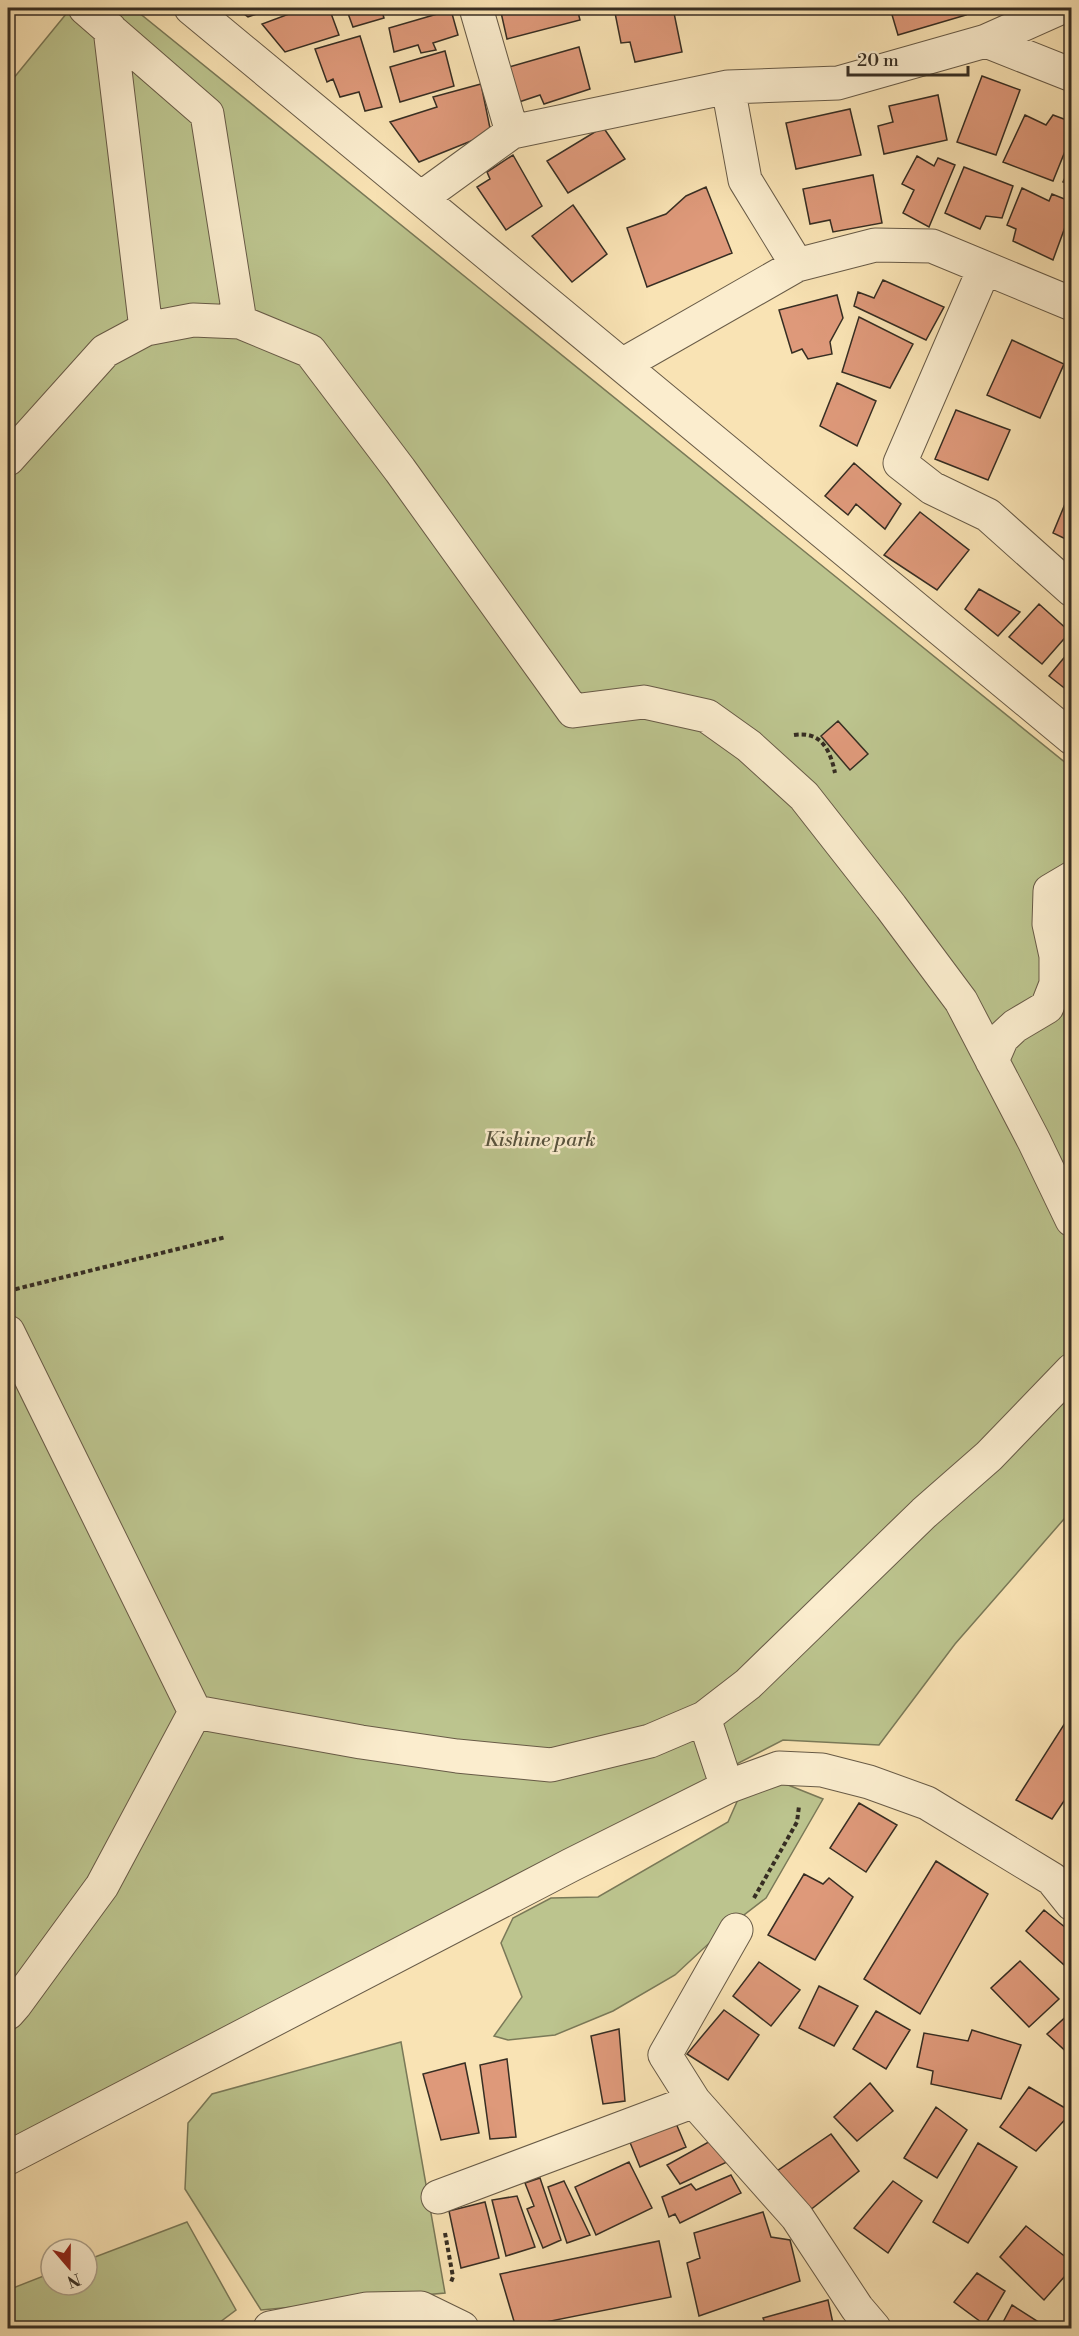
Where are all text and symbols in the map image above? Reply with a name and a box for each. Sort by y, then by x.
scale bar [848,39,968,77]
text: 20 m [857,49,899,72]
park label: Kishine park [484,1128,596,1153]
north arrow [39,2237,99,2297]
text: N [64,2269,83,2292]

